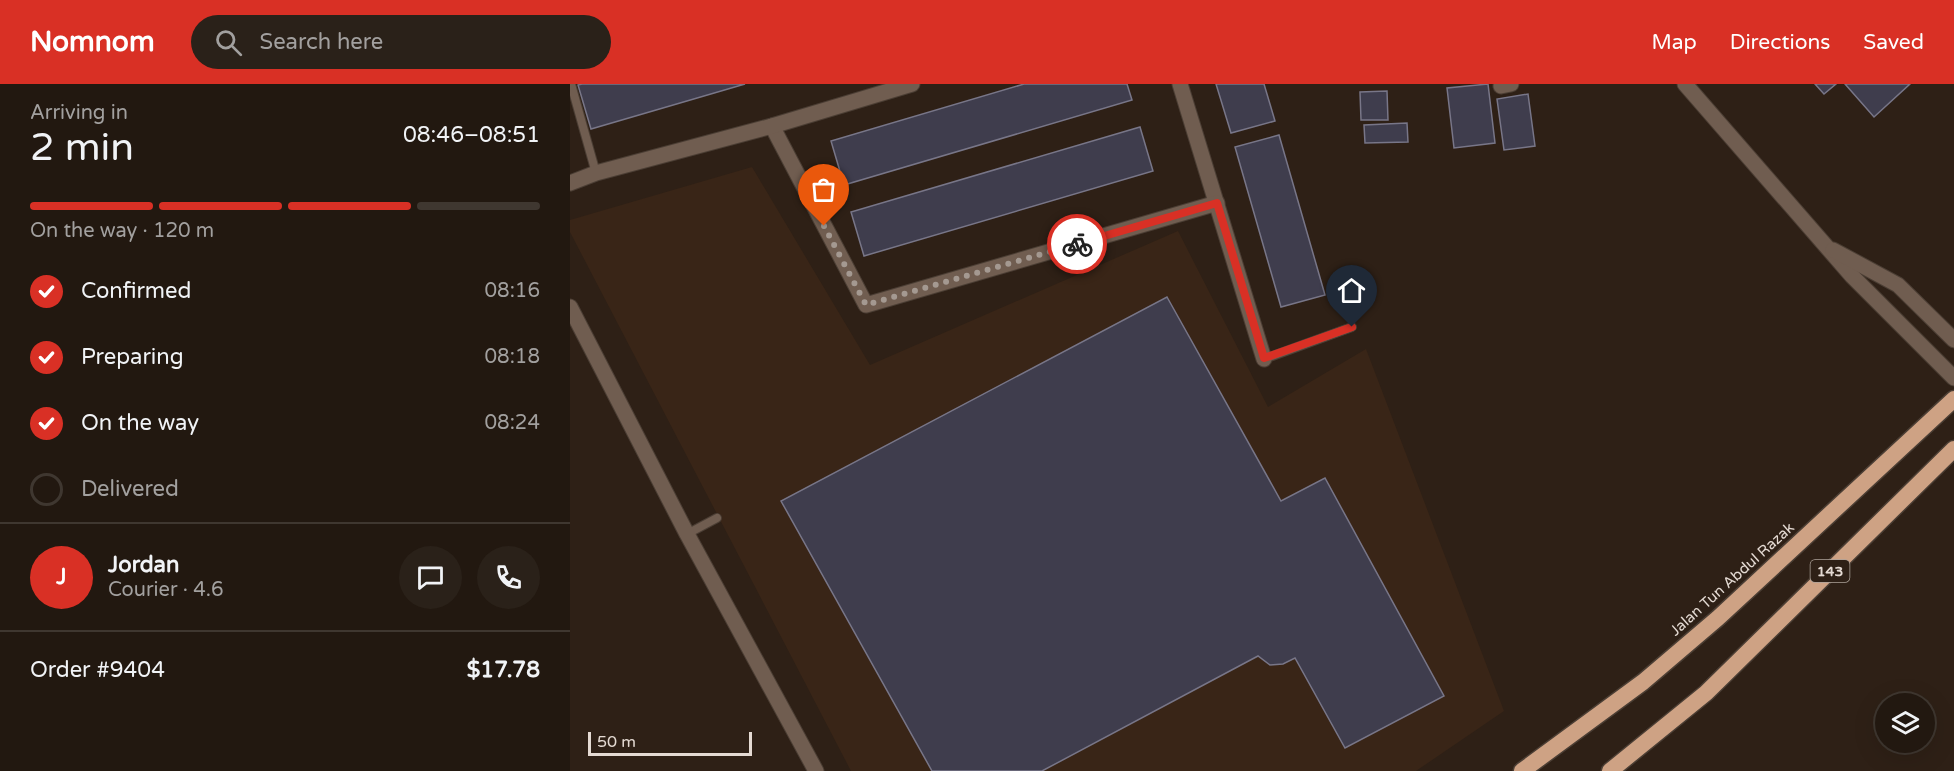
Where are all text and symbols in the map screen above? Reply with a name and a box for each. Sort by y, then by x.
search box [191,15,611,69]
text: Nomnom [30,25,155,59]
icon: search [212,26,245,59]
text: Search here [260,29,383,55]
text: Map [1651,30,1697,55]
text: Directions [1730,30,1830,55]
text: Saved [1863,30,1924,55]
text: Arriving in [30,101,128,125]
text: 08:46–08:51 [403,122,540,148]
text: 2 min [30,124,134,171]
pin [798,164,849,226]
icon: bag [807,173,840,206]
courier [1047,214,1107,274]
text: On the way · 120 m [30,219,214,243]
icon: bike [1061,228,1094,261]
pin [1326,265,1377,327]
icon: home [1335,274,1368,307]
icon: check [30,275,63,308]
text: Confirmed [81,278,191,304]
text: 08:16 [485,279,540,303]
icon: check [30,341,63,374]
text: Preparing [81,344,184,370]
text: 08:18 [485,345,540,369]
icon: check [30,407,63,440]
text: On the way [81,410,199,436]
text: 08:24 [485,411,540,435]
text: Delivered [81,476,179,502]
street label: Jalan Tun Abdul Razak [1666,518,1798,640]
button: chat [399,546,462,609]
button: phone [477,546,540,609]
text: Jordan [108,552,179,578]
road number: 143 [1810,560,1850,582]
text: J [56,564,67,590]
text: Courier · 4.6 [108,578,223,602]
text: Order #9404 [30,657,165,683]
text: $17.78 [467,657,540,683]
map controls [1875,693,1935,753]
button: layers [1875,693,1935,753]
scale bar [588,729,752,756]
text: 50 m [597,732,636,752]

